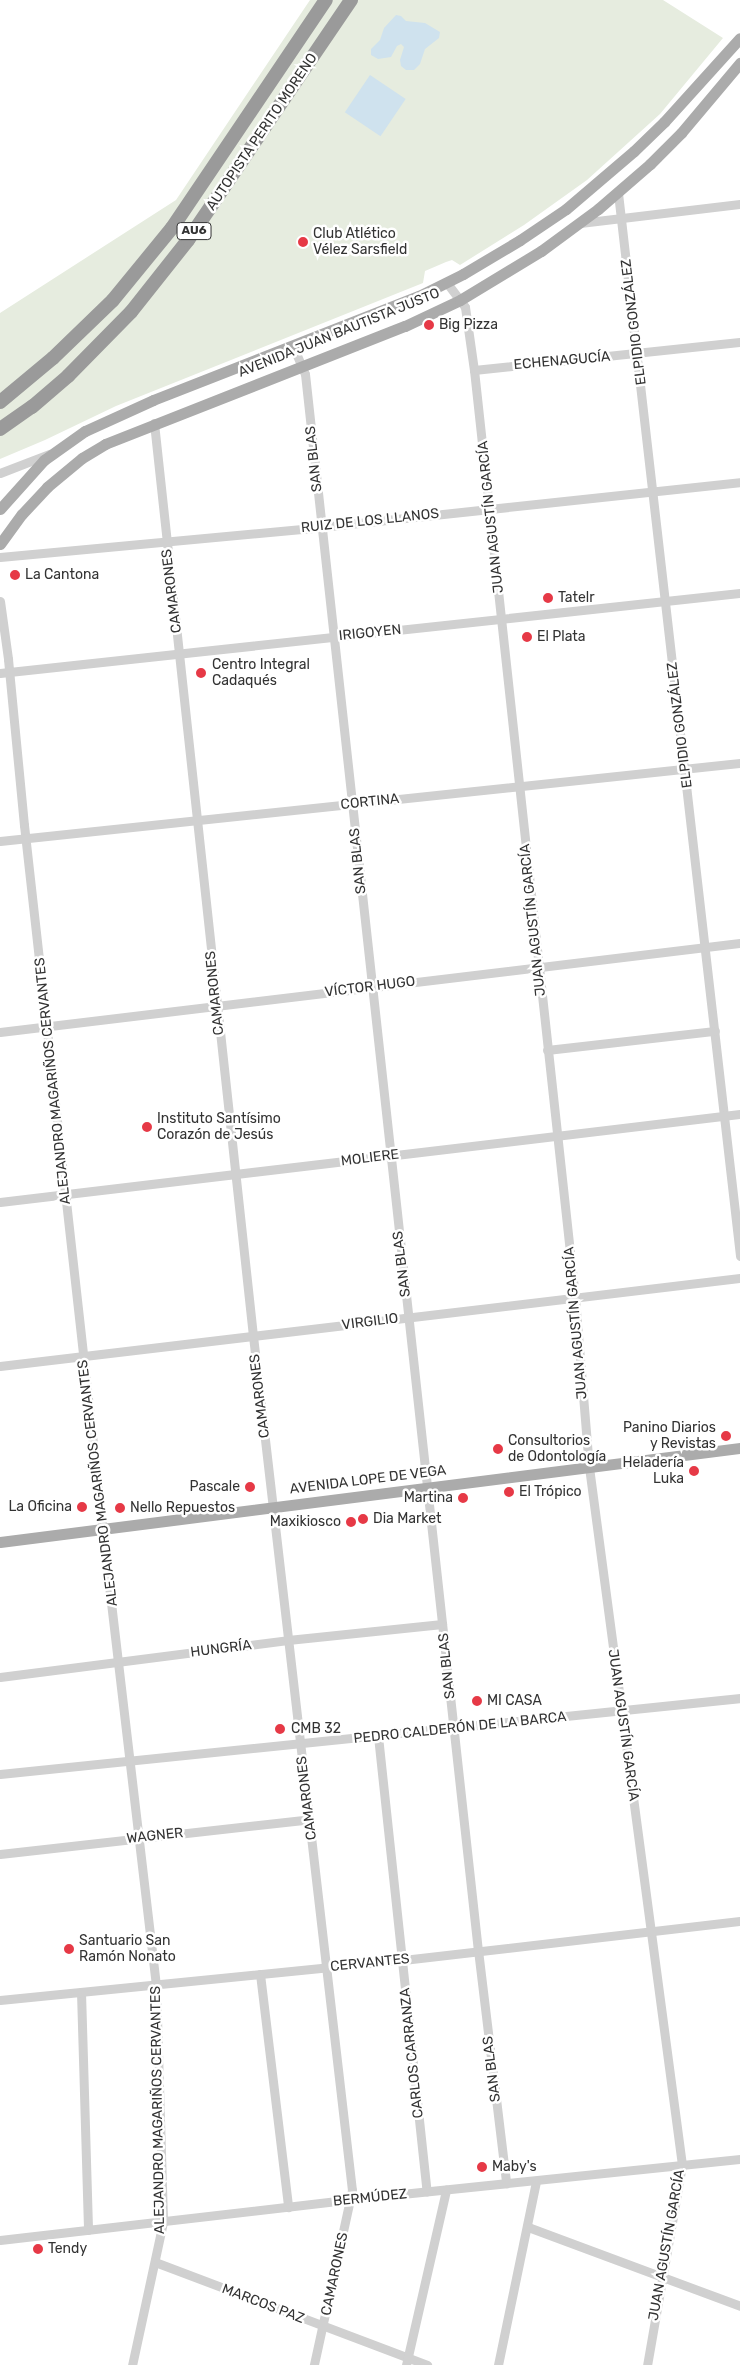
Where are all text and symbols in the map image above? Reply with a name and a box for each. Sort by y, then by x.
street label: AUTOPISTA PERITO MORENO [203,50,321,214]
road number: AU6 [176,222,212,240]
place label: Club Atlético Vélez Sarsfield [313,226,407,258]
marker: Club Atlético Vélez Sarsfield [297,236,309,248]
street label: ELPIDIO GONZÁLEZ [618,258,650,386]
street label: AVENIDA JUAN BAUTISTA JUSTO [235,285,443,381]
place label: Big Pizza [439,317,498,333]
marker: Big Pizza [423,319,435,331]
street label: ECHENAGUCÍA [513,348,611,374]
street label: SAN BLAS [302,425,326,493]
street label: JUAN AGUSTÍN GARCÍA [475,440,507,594]
street label: RUIZ DE LOS LLANOS [300,505,440,537]
street label: CAMARONES [159,548,185,634]
place label: La Cantona [25,567,99,583]
marker: La Cantona [9,569,21,581]
place label: Tatelr [558,590,595,606]
marker: Tatelr [542,592,554,604]
street label: IRIGOYEN [338,621,402,645]
place label: El Plata [537,629,586,645]
marker: El Plata [521,631,533,643]
place label: Centro Integral Cadaqués [212,657,310,690]
street label: ELPIDIO GONZÁLEZ [664,661,696,789]
marker: Centro Integral Cadaqués [194,666,208,680]
street label: CORTINA [340,791,400,813]
street label: SAN BLAS [346,827,370,895]
street label: JUAN AGUSTÍN GARCÍA [517,843,549,997]
street label: CAMARONES [202,950,228,1036]
street label: ALEJANDRO MAGARIÑOS CERVANTES [32,957,74,1205]
street label: VÍCTOR HUGO [324,973,416,1001]
place label: Instituto Santísimo Corazón de Jesús [157,1111,281,1144]
marker: Instituto Santísimo Corazón de Jesús [141,1121,153,1133]
street label: MOLIERE [340,1146,400,1170]
street label: SAN BLAS [390,1230,414,1298]
street label: JUAN AGUSTÍN GARCÍA [561,1246,591,1400]
street label: VIRGILIO [341,1310,399,1334]
street label: CAMARONES [247,1353,273,1439]
street label: ALEJANDRO MAGARIÑOS CERVANTES [75,1359,121,1607]
place label: Panino Diarios y Revistas [623,1420,716,1452]
marker: Panino Diarios y Revistas [720,1430,732,1442]
place label: Consultorios de Odontología [508,1433,606,1465]
marker: Consultorios de Odontología [492,1443,504,1455]
place label: Heladería Luka [622,1455,684,1488]
street label: AVENIDA LOPE DE VEGA [288,1462,448,1498]
marker: Heladería Luka [688,1465,700,1477]
place label: Pascale [190,1479,240,1495]
marker: Pascale [244,1481,256,1493]
place label: El Trópico [519,1484,582,1500]
marker: El Trópico [503,1486,515,1498]
place label: Martina [404,1490,453,1506]
marker: Martina [457,1492,469,1504]
place label: La Oficina [8,1499,72,1515]
place label: Nello Repuestos [130,1500,235,1516]
marker: La Oficina [76,1501,88,1513]
marker: Nello Repuestos [114,1502,126,1514]
place label: Dia Market [373,1511,442,1527]
marker: Dia Market [357,1513,369,1525]
place label: Maxikiosco [270,1514,341,1530]
marker: Maxikiosco [345,1516,357,1528]
street label: SAN BLAS [435,1632,459,1700]
street label: HUNGRÍA [189,1637,253,1661]
street label: JUAN AGUSTÍN GARCÍA [604,1648,642,1802]
place label: MI CASA [487,1693,542,1709]
marker: MI CASA [471,1695,483,1707]
street label: PEDRO CALDERÓN DE LA BARCA [353,1708,567,1748]
place label: CMB 32 [291,1721,341,1737]
marker: CMB 32 [273,1722,287,1736]
street label: CAMARONES [294,1755,320,1841]
street label: WAGNER [126,1825,184,1847]
place label: Santuario San Ramón Nonato [79,1933,176,1965]
marker: Santuario San Ramón Nonato [63,1943,75,1955]
street label: CERVANTES [330,1950,410,1976]
street label: ALEJANDRO MAGARIÑOS CERVANTES [147,1986,169,2234]
street label: CARLOS CARRANZA [397,1987,427,2119]
street label: SAN BLAS [480,2035,504,2103]
place label: Maby's [492,2159,537,2175]
marker: Maby's [476,2161,488,2173]
street label: JUAN AGUSTÍN GARCÍA [645,2168,689,2322]
street label: BERMÚDEZ [332,2186,408,2210]
street label: CAMARONES [318,2231,352,2317]
place label: Tendy [48,2241,87,2257]
marker: Tendy [32,2243,44,2255]
street label: MARCOS PAZ [219,2281,307,2327]

